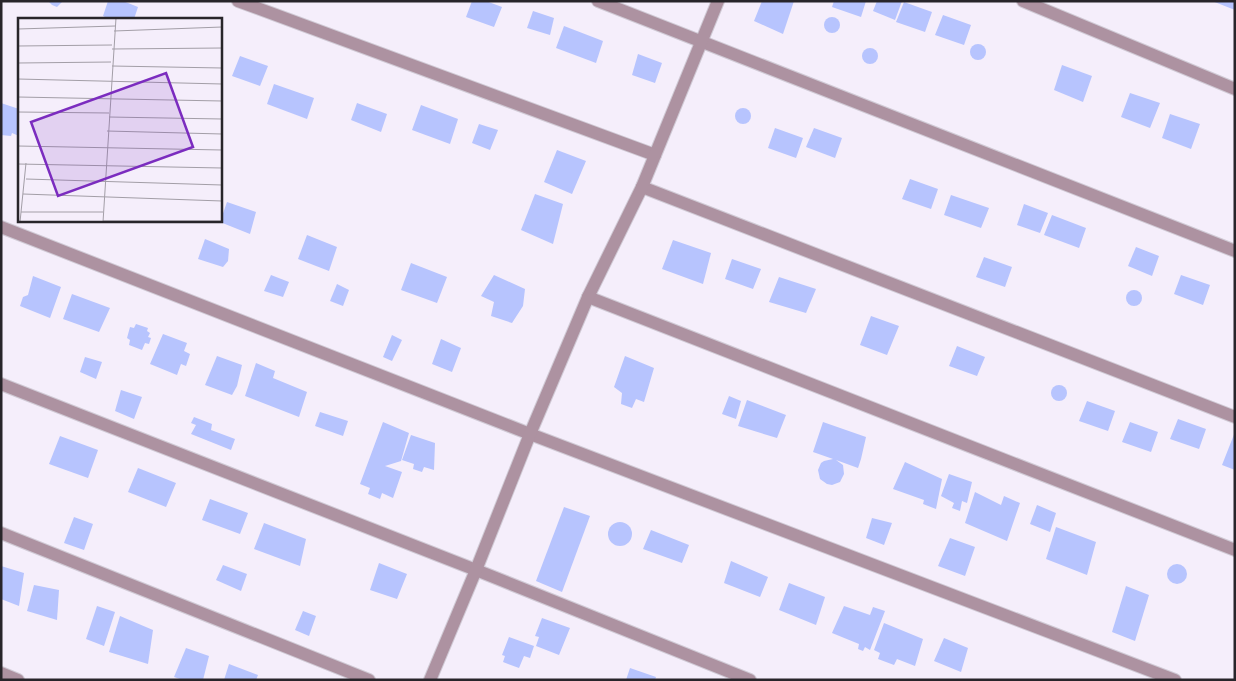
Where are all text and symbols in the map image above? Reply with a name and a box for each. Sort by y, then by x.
inset map [18,18,221,221]

